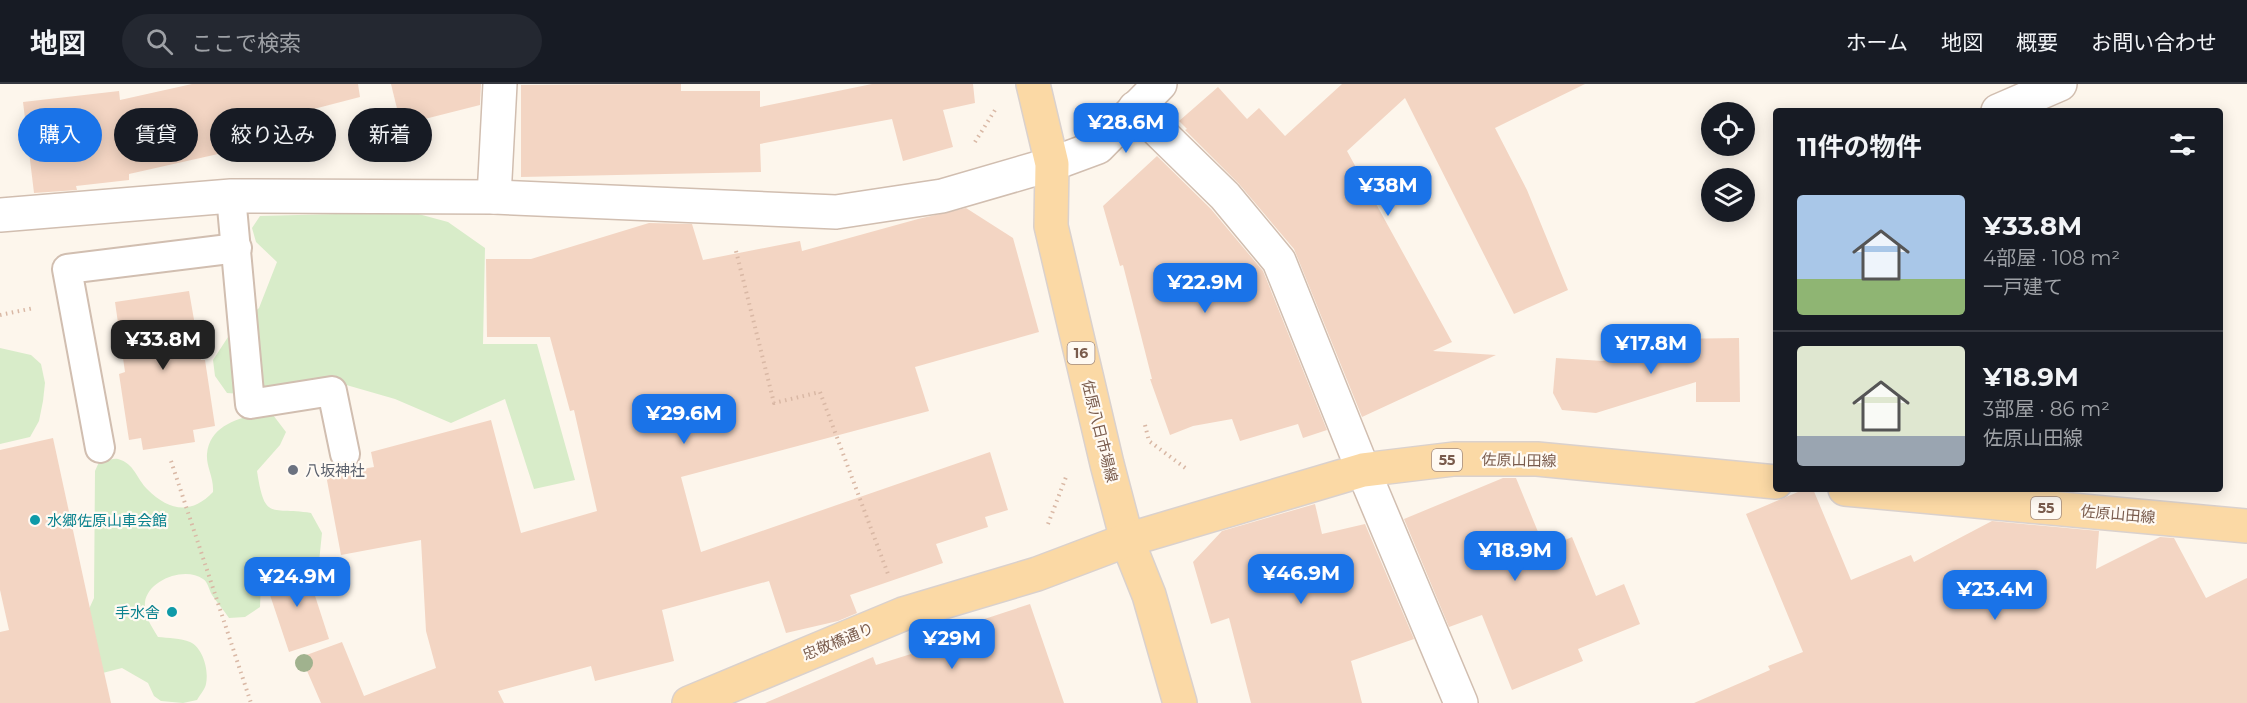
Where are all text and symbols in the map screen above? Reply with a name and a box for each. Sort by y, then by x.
search box [122,14,542,68]
icon: search [143,25,176,58]
text: 地図 [30,26,86,60]
text: ここで検索 [191,30,301,57]
text: ホーム [1846,30,1908,55]
text: 地図 [1941,30,1983,55]
text: 概要 [2016,30,2058,55]
text: お問い合わせ [2091,30,2217,55]
map controls [1701,102,1755,222]
button: locate [1701,102,1755,156]
pin: ¥28.6M [1077,103,1175,154]
chip: 購入 [18,108,102,162]
chip: 賃貸 [114,108,198,162]
chip: 絞り込み [210,108,336,162]
chip: 新着 [348,108,432,162]
text: ¥28.6M [1088,110,1164,134]
icon: filters [2166,128,2199,161]
text: 11件の物件 [1797,131,1921,163]
pin: ¥38M [1352,166,1424,217]
button: layers [1701,168,1755,222]
text: ¥38M [1358,173,1418,197]
text: ¥33.8M [1983,210,2082,242]
icon: home [1845,219,1917,291]
text: 4部屋 · 108 m² [1983,246,2120,270]
pin: ¥22.9M [1156,263,1254,314]
text: ¥22.9M [1167,270,1243,294]
text: 一戸建て [1983,275,2063,299]
pin: ¥33.8M [114,320,212,371]
pin: ¥17.8M [1602,324,1700,375]
text: ¥33.8M [125,327,201,351]
text: ¥17.8M [1615,331,1687,355]
road number: 16 [1068,342,1094,364]
text: ¥18.9M [1983,361,2079,393]
icon: home [1845,370,1917,442]
street label: 佐原八日市場線 [1078,378,1122,484]
pin: ¥29.6M [635,394,733,445]
text: 3部屋 · 86 m² [1983,397,2110,421]
text: ¥29.6M [646,401,722,425]
text: 佐原山田線 [1983,426,2083,450]
road number: 55 [1432,449,1462,471]
street label: 佐原山田線 [1481,450,1557,470]
place label: 八坂神社 [305,461,365,480]
marker: 八坂神社 [286,463,300,477]
road number: 55 [2031,497,2061,519]
street label: 佐原山田線 [2080,501,2156,527]
place label: 水郷佐原山車会館 [47,511,167,530]
marker: 水郷佐原山車会館 [28,513,42,527]
pin: ¥18.9M [1466,531,1564,582]
text: ¥18.9M [1478,538,1552,562]
pin: ¥46.9M [1252,554,1350,605]
pin: ¥24.9M [248,557,346,608]
text: ¥46.9M [1262,561,1340,585]
text: ¥24.9M [258,564,336,588]
pin: ¥23.4M [1946,570,2044,621]
text: ¥23.4M [1957,577,2033,601]
place label: 手水舎 [115,603,160,622]
marker: 手水舎 [165,605,179,619]
street label: 忠敬橋通り [800,618,876,664]
pin: ¥29M [916,619,988,670]
text: ¥29M [923,626,981,650]

